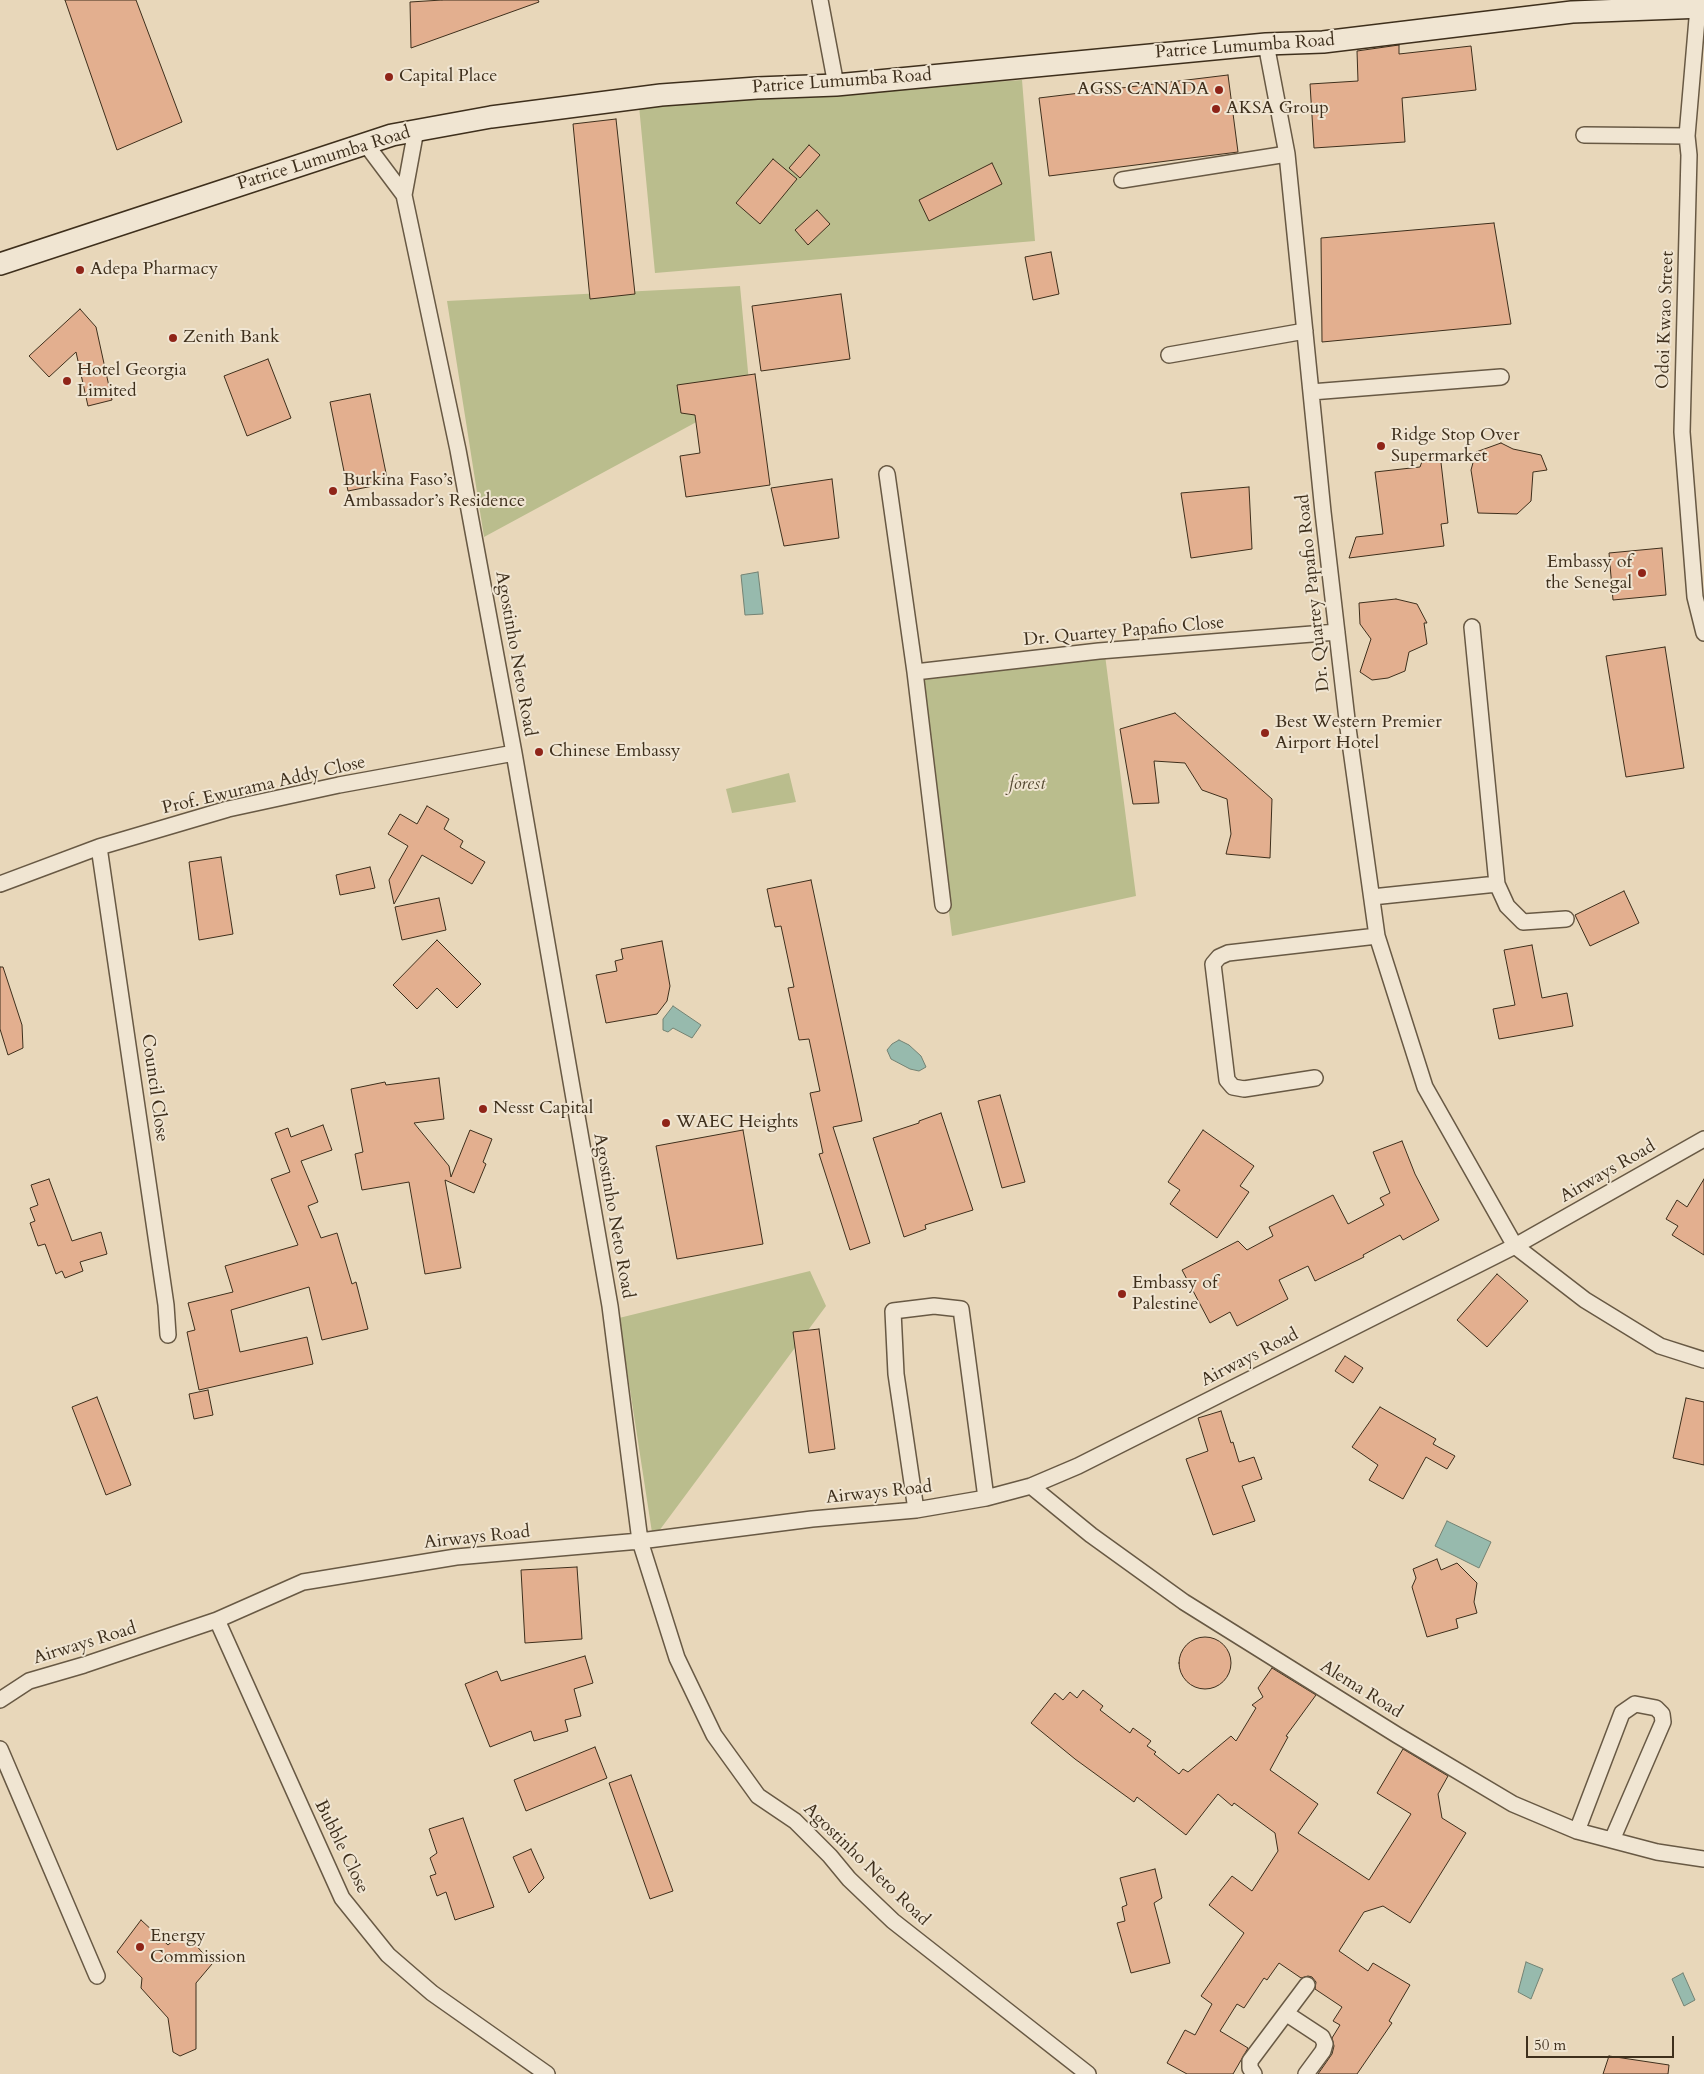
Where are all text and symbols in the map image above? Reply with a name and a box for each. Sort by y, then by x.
street label: Patrice Lumumba Road [1155,30,1335,64]
street label: Patrice Lumumba Road [752,65,932,99]
place label: Capital Place [399,66,497,88]
marker: Capital Place [383,71,395,83]
place label: AGSS CANADA [1077,79,1209,101]
marker: AGSS CANADA [1213,84,1225,96]
place label: AKSA Group [1226,98,1329,120]
marker: AKSA Group [1210,103,1222,115]
street label: Patrice Lumumba Road [235,122,413,196]
street label: Odoi Kwao Street [1653,251,1679,389]
place label: Adepa Pharmacy [90,259,218,281]
marker: Adepa Pharmacy [74,264,86,276]
place label: Zenith Bank [183,327,280,349]
marker: Zenith Bank [167,332,179,344]
place label: Hotel Georgia Limited [77,360,187,402]
marker: Hotel Georgia Limited [61,375,73,387]
place label: Ridge Stop Over Supermarket [1391,425,1519,468]
marker: Ridge Stop Over Supermarket [1375,440,1387,452]
place label: Burkina Faso’s Ambassador’s Residence [343,470,525,512]
marker: Burkina Faso’s Ambassador’s Residence [327,485,339,497]
street label: Dr. Quartey Papafio Road [1293,493,1335,693]
place label: Embassy of the Senegal [1545,552,1632,594]
marker: Embassy of the Senegal [1636,567,1648,579]
street label: Agostinho Neto Road [490,570,540,738]
street label: Dr. Quartey Papafio Close [1023,612,1225,652]
place label: Best Western Premier Airport Hotel [1275,712,1442,754]
marker: Best Western Premier Airport Hotel [1259,727,1271,739]
place label: Chinese Embassy [549,741,680,763]
marker: Chinese Embassy [533,746,545,758]
street label: Prof. Ewurama Addy Close [160,752,368,820]
park label: forest [1009,774,1045,796]
street label: Council Close [136,1033,172,1143]
place label: Nesst Capital [493,1098,593,1120]
marker: Nesst Capital [477,1103,489,1115]
place label: WAEC Heights [676,1112,798,1134]
marker: WAEC Heights [660,1117,672,1129]
street label: Agostinho Neto Road [588,1132,638,1300]
street label: Airways Road [1556,1136,1660,1208]
place label: Embassy of Palestine [1132,1273,1217,1316]
marker: Embassy of Palestine [1116,1288,1128,1300]
street label: Airways Road [1198,1324,1302,1392]
street label: Airways Road [825,1477,933,1509]
street label: Airways Road [423,1522,531,1554]
street label: Airways Road [31,1618,139,1670]
street label: Alema Road [1316,1656,1406,1724]
street label: Bubble Close [309,1797,373,1897]
street label: Agostinho Neto Road [798,1799,934,1931]
place label: Energy Commission [150,1926,246,1968]
marker: Energy Commission [134,1941,146,1953]
scale bar [1529,2026,1676,2058]
text: 50 m [1534,2035,1566,2055]

